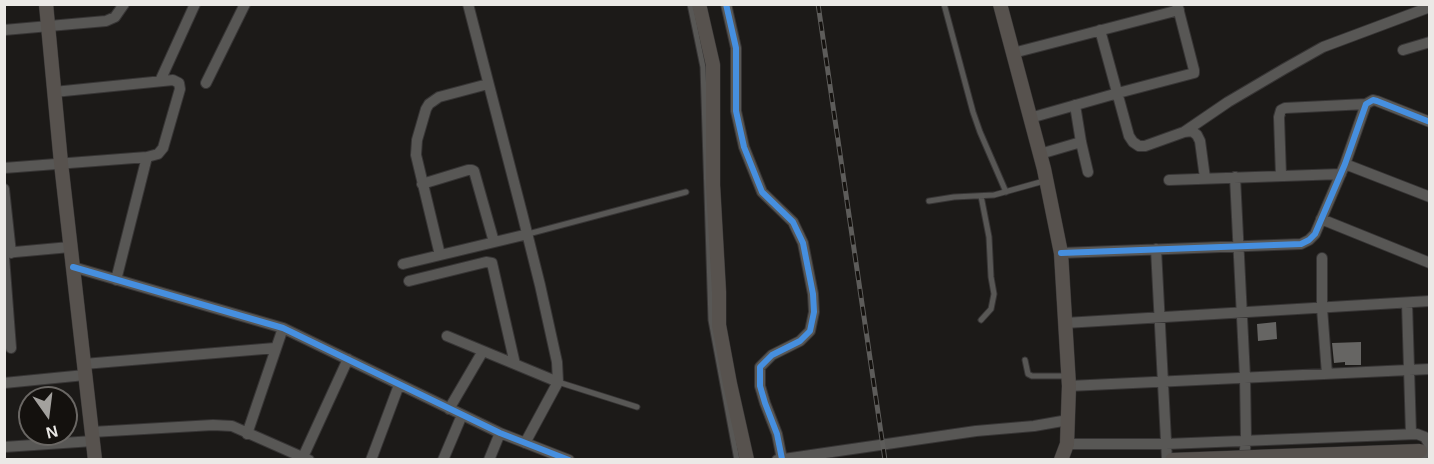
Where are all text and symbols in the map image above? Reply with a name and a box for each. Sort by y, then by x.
north arrow [18,386,78,446]
text: N [44,422,60,442]

